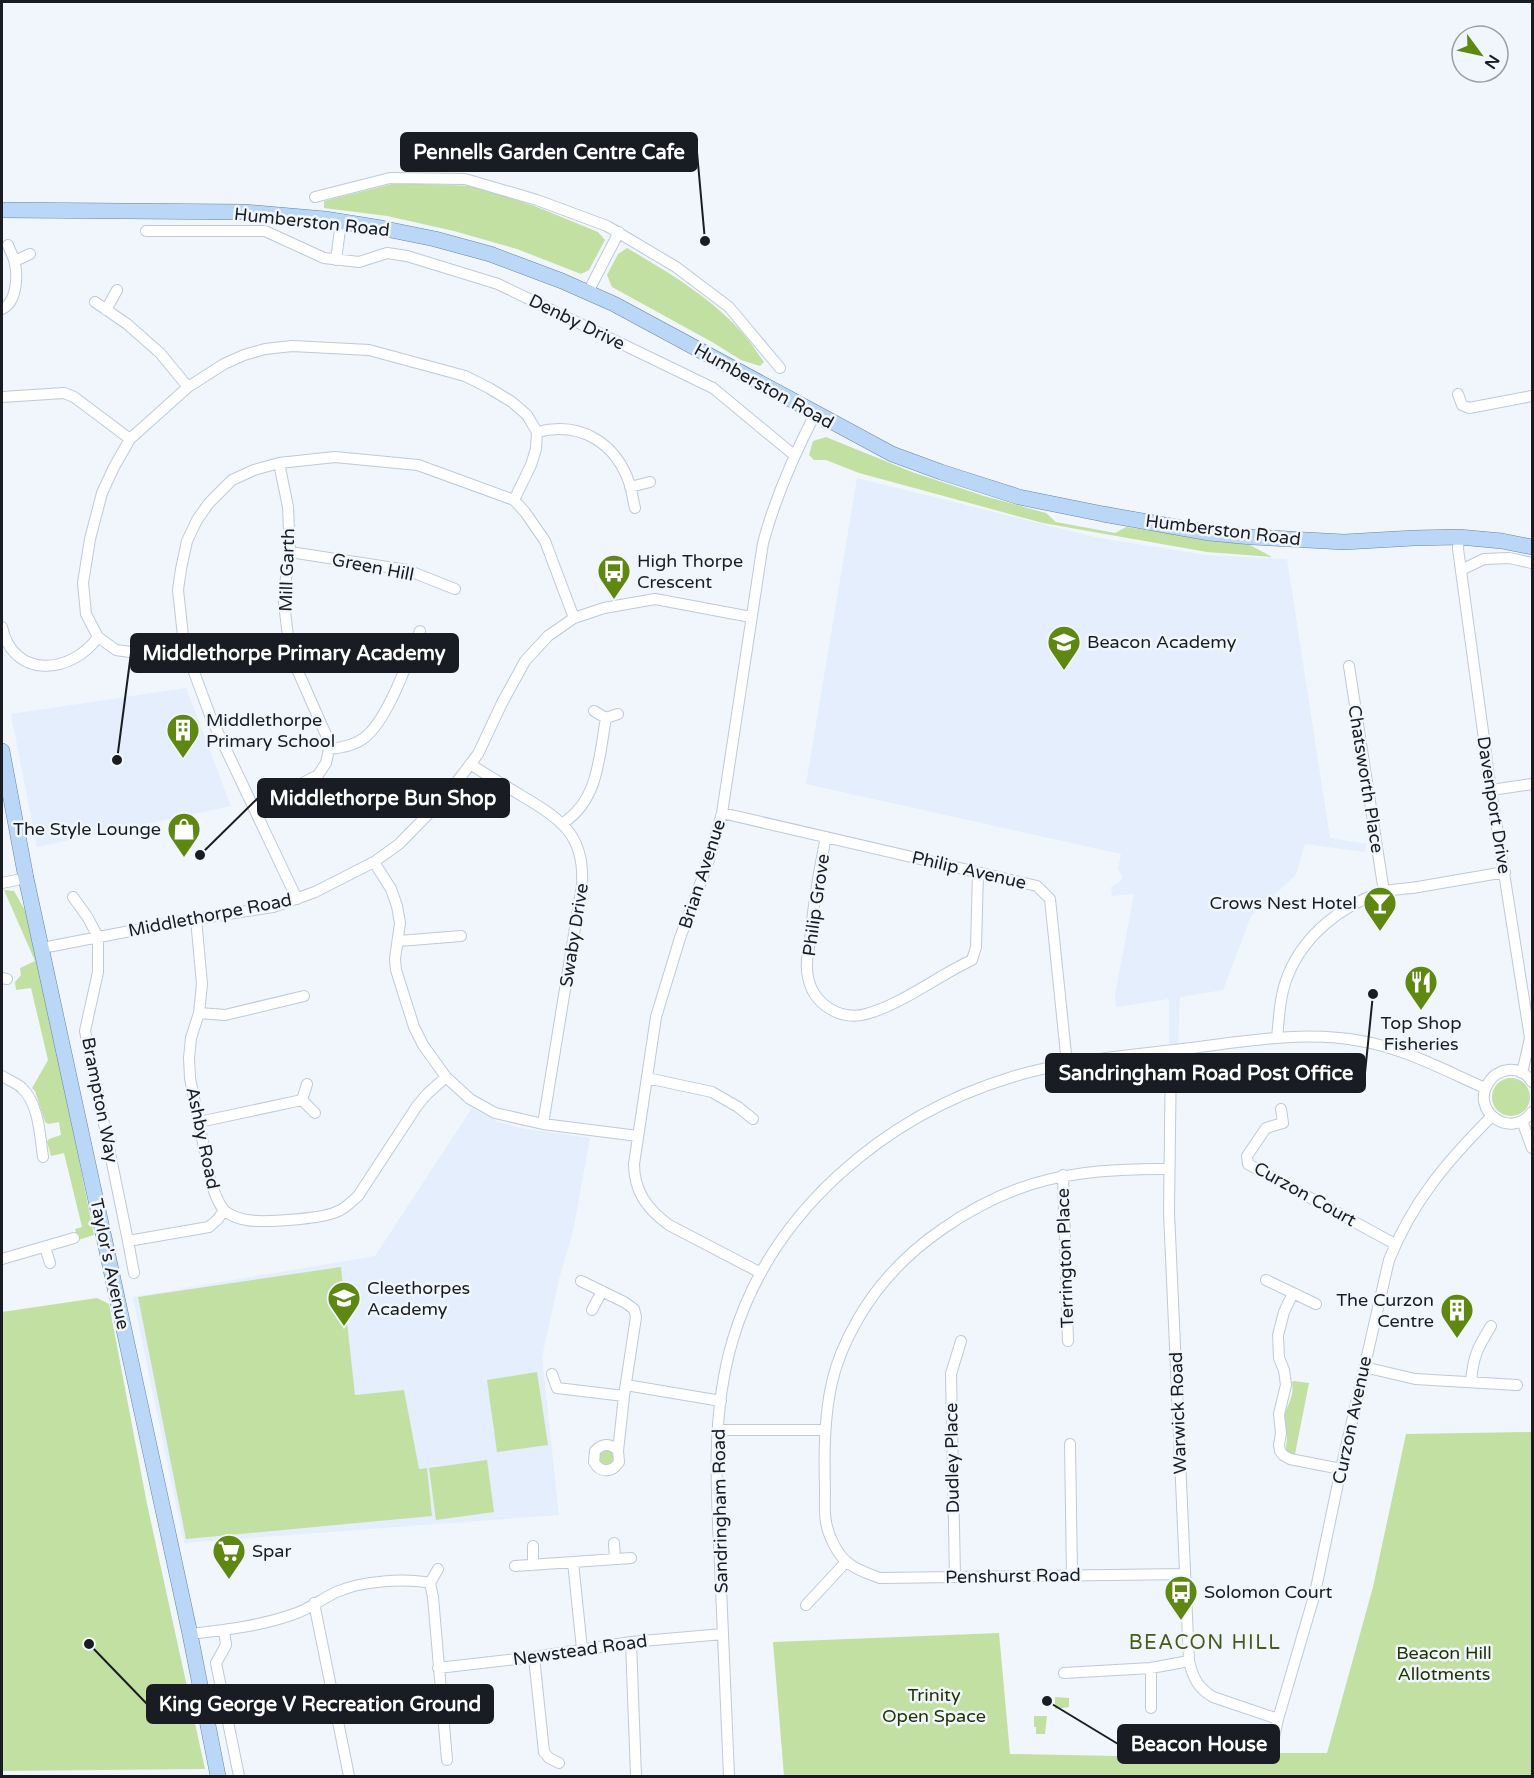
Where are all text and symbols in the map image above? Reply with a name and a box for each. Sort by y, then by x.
north arrow [1450,24,1510,84]
text: N [1480,51,1504,72]
callout: Pennells Garden Centre Cafe [401,133,697,171]
text: Pennells Garden Centre Cafe [413,141,685,165]
street label: Humberston Road [233,203,391,241]
street label: Denby Drive [525,289,629,355]
street label: Humberston Road [690,338,838,434]
street label: Humberston Road [1144,510,1302,550]
street label: Mill Garth [275,528,299,612]
street label: Green Hill [330,548,416,586]
place label: High Thorpe Crescent [637,550,743,593]
bus stop icon: High Thorpe Crescent [596,553,632,600]
school or university icon: Beacon Academy [1046,624,1082,671]
place label: Beacon Academy [1087,631,1237,653]
callout: Middlethorpe Primary Academy [131,634,458,672]
text: Middlethorpe Primary Academy [143,642,446,666]
street label: Chatsworth Place [1343,703,1389,855]
place label: Middlethorpe Primary School [206,709,335,752]
building icon: Middlethorpe Primary School [165,712,201,759]
street label: Davenport Drive [1472,735,1516,875]
callout: Middlethorpe Bun Shop [258,779,509,817]
text: Middlethorpe Bun Shop [270,787,497,811]
shop icon: The Style Lounge [166,811,202,858]
street label: Brian Avenue [674,816,730,932]
place label: The Style Lounge [13,818,161,840]
street label: Philip Avenue [910,846,1028,894]
street label: Philip Grove [798,852,834,958]
street label: Swaby Drive [555,882,593,988]
bar icon: Crows Nest Hotel [1362,885,1398,932]
street label: Middlethorpe Road [126,888,294,942]
place label: Crows Nest Hotel [1209,892,1357,914]
restaurant icon: Top Shop Fisheries [1403,964,1439,1011]
place label: Top Shop Fisheries [1381,1012,1462,1055]
street label: Brampton Way [77,1035,123,1165]
callout: Sandringham Road Post Office [1046,1054,1365,1092]
text: Sandringham Road Post Office [1059,1062,1353,1086]
street label: Ashby Road [181,1085,225,1191]
street label: Curzon Court [1250,1157,1360,1231]
street label: Terrington Place [1052,1188,1078,1328]
street label: Taylor's Avenue [85,1197,135,1331]
place label: Cleethorpes Academy [367,1277,470,1320]
school or university icon: Cleethorpes Academy [326,1280,362,1327]
place label: The Curzon Centre [1336,1289,1434,1332]
building icon: The Curzon Centre [1439,1292,1475,1339]
street label: Warwick Road [1165,1351,1191,1475]
street label: Curzon Avenue [1328,1354,1376,1486]
street label: Dudley Place [940,1402,964,1514]
street label: Sandringham Road [708,1428,732,1594]
supermarket icon: Spar [211,1533,247,1580]
place label: Spar [252,1540,291,1562]
street label: Penshurst Road [945,1564,1081,1588]
bus stop icon: Solomon Court [1163,1574,1199,1621]
place label: Solomon Court [1204,1581,1333,1603]
street label: Newstead Road [511,1630,649,1670]
district label: BEACON HILL [1129,1631,1281,1655]
park label: Beacon Hill Allotments [1396,1642,1492,1685]
park label: Trinity Open Space [882,1684,986,1727]
callout: King George V Recreation Ground [147,1685,493,1723]
text: King George V Recreation Ground [159,1693,481,1717]
callout: Beacon House [1118,1725,1279,1763]
text: Beacon House [1131,1733,1267,1757]

